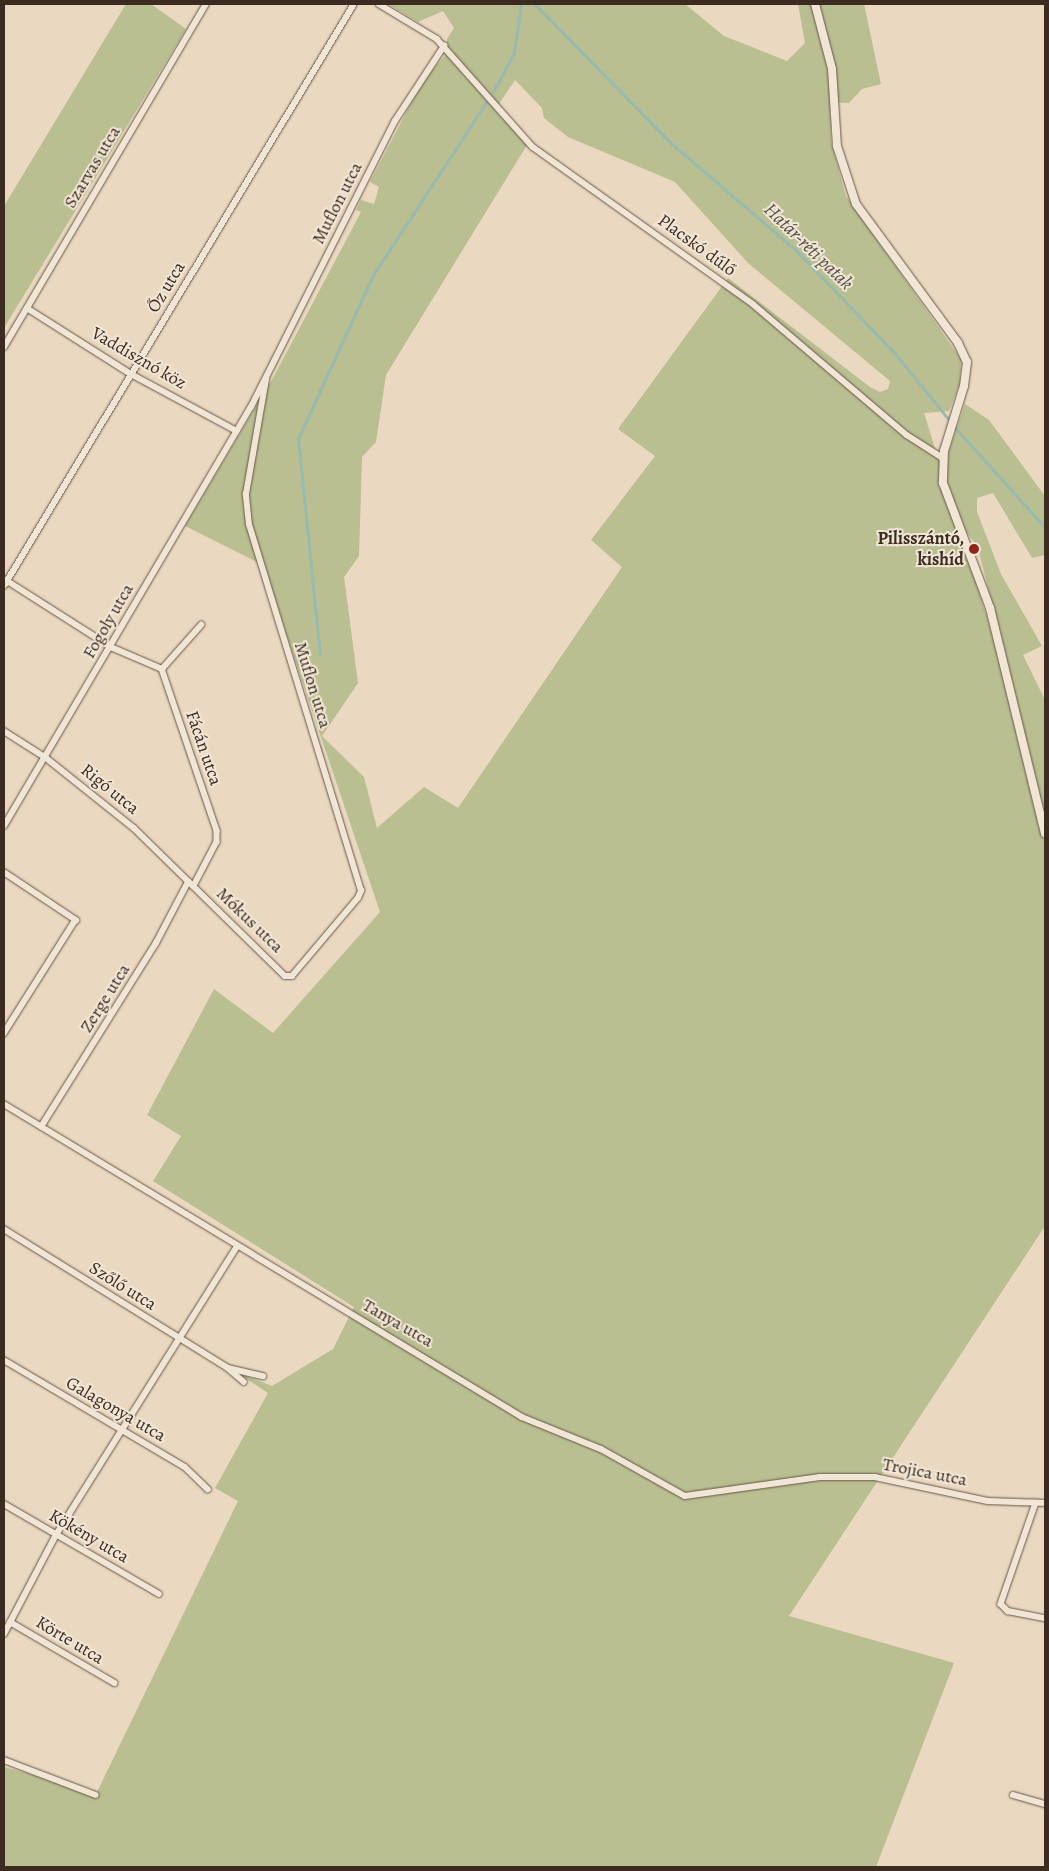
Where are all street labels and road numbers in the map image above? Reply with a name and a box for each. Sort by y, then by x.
street label: Szarvas utca [59,122,125,212]
street label: Muflon utca [307,159,367,247]
street label: Placskó dűlő [654,209,740,281]
street label: Őz utca [142,258,190,316]
street label: Vaddisznó köz [88,322,190,394]
street label: Fogoly utca [78,580,138,662]
street label: Muflon utca [290,639,336,731]
street label: Fácán utca [181,708,227,788]
street label: Rigó utca [76,759,144,819]
street label: Mókus utca [212,883,288,957]
street label: Zerge utca [75,960,135,1036]
street label: Szőlő utca [85,1257,161,1315]
street label: Tanya utca [359,1294,437,1352]
street label: Galagonya utca [62,1372,170,1446]
street label: Trojica utca [881,1453,969,1491]
street label: Kökény utca [45,1504,133,1568]
street label: Körte utca [32,1611,108,1669]

